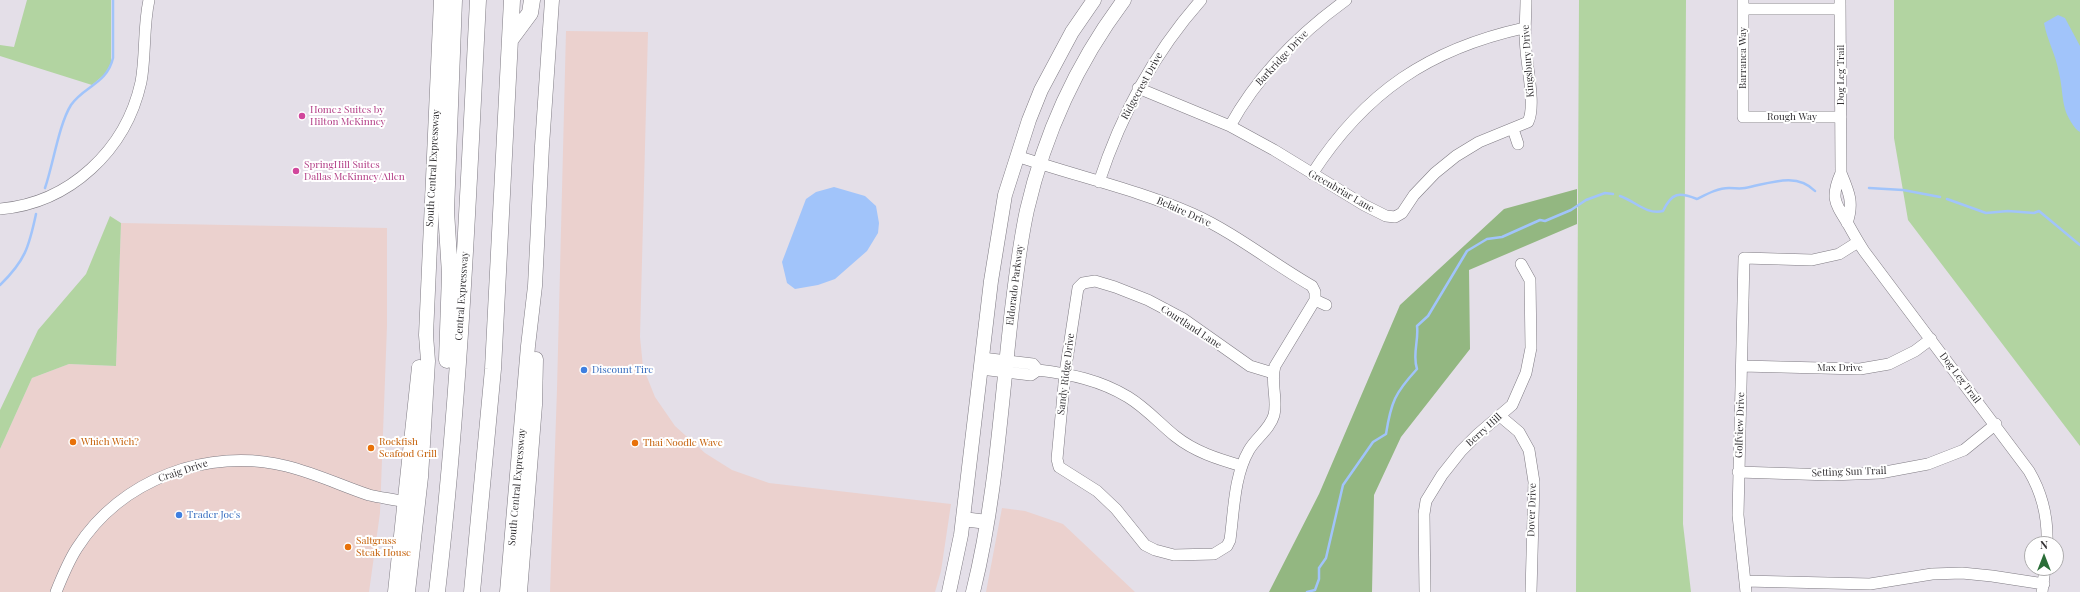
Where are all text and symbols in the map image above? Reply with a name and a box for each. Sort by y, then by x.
street label: Kingsbury Drive [1519,24,1537,98]
street label: Barranca Way [1737,27,1749,89]
street label: Barkridge Drive [1253,28,1311,88]
street label: Dog Leg Trail [1835,45,1847,105]
street label: Ridgecrest Drive [1119,50,1165,122]
place label: Home2 Suites by Hilton McKinney [310,104,386,128]
street label: South Central Expressway [424,109,442,227]
marker: Home2 Suites by Hilton McKinney [297,111,307,121]
street label: Rough Way [1767,111,1817,123]
place label: SpringHill Suites Dallas McKinney/Allen [304,159,405,182]
marker: SpringHill Suites Dallas McKinney/Allen [291,166,301,176]
street label: Greenbriar Lane [1306,167,1376,215]
street label: Belaire Drive [1155,195,1213,229]
street label: Eldorado Parkway [1004,244,1026,326]
street label: Central Expressway [453,251,471,341]
street label: Courtland Lane [1158,303,1224,351]
street label: Sandy Ridge Drive [1055,333,1077,415]
street label: Dog Leg Trail [1937,350,1983,406]
street label: Max Drive [1817,362,1863,374]
place label: Discount Tire [592,364,653,376]
marker: Discount Tire [579,365,589,375]
street label: Golfview Drive [1733,392,1747,458]
street label: Berry Hill [1464,411,1504,449]
street label: South Central Expressway [506,428,528,546]
place label: Which Wich? [81,436,139,448]
place label: Rockfish Seafood Grill [379,436,437,460]
marker: Which Wich? [68,437,78,447]
place label: Thai Noodle Wave [643,437,723,449]
marker: Thai Noodle Wave [630,438,640,448]
marker: Rockfish Seafood Grill [366,443,376,453]
street label: Craig Drive [157,457,209,485]
street label: Setting Sun Trail [1811,465,1887,479]
street label: Dover Drive [1525,483,1539,537]
place label: Trader Joe's [187,509,240,521]
marker: Trader Joe's [174,510,184,520]
place label: Saltgrass Steak House [356,535,411,558]
north arrow [2024,536,2064,576]
text: N [2040,537,2048,552]
marker: Saltgrass Steak House [343,542,353,552]

